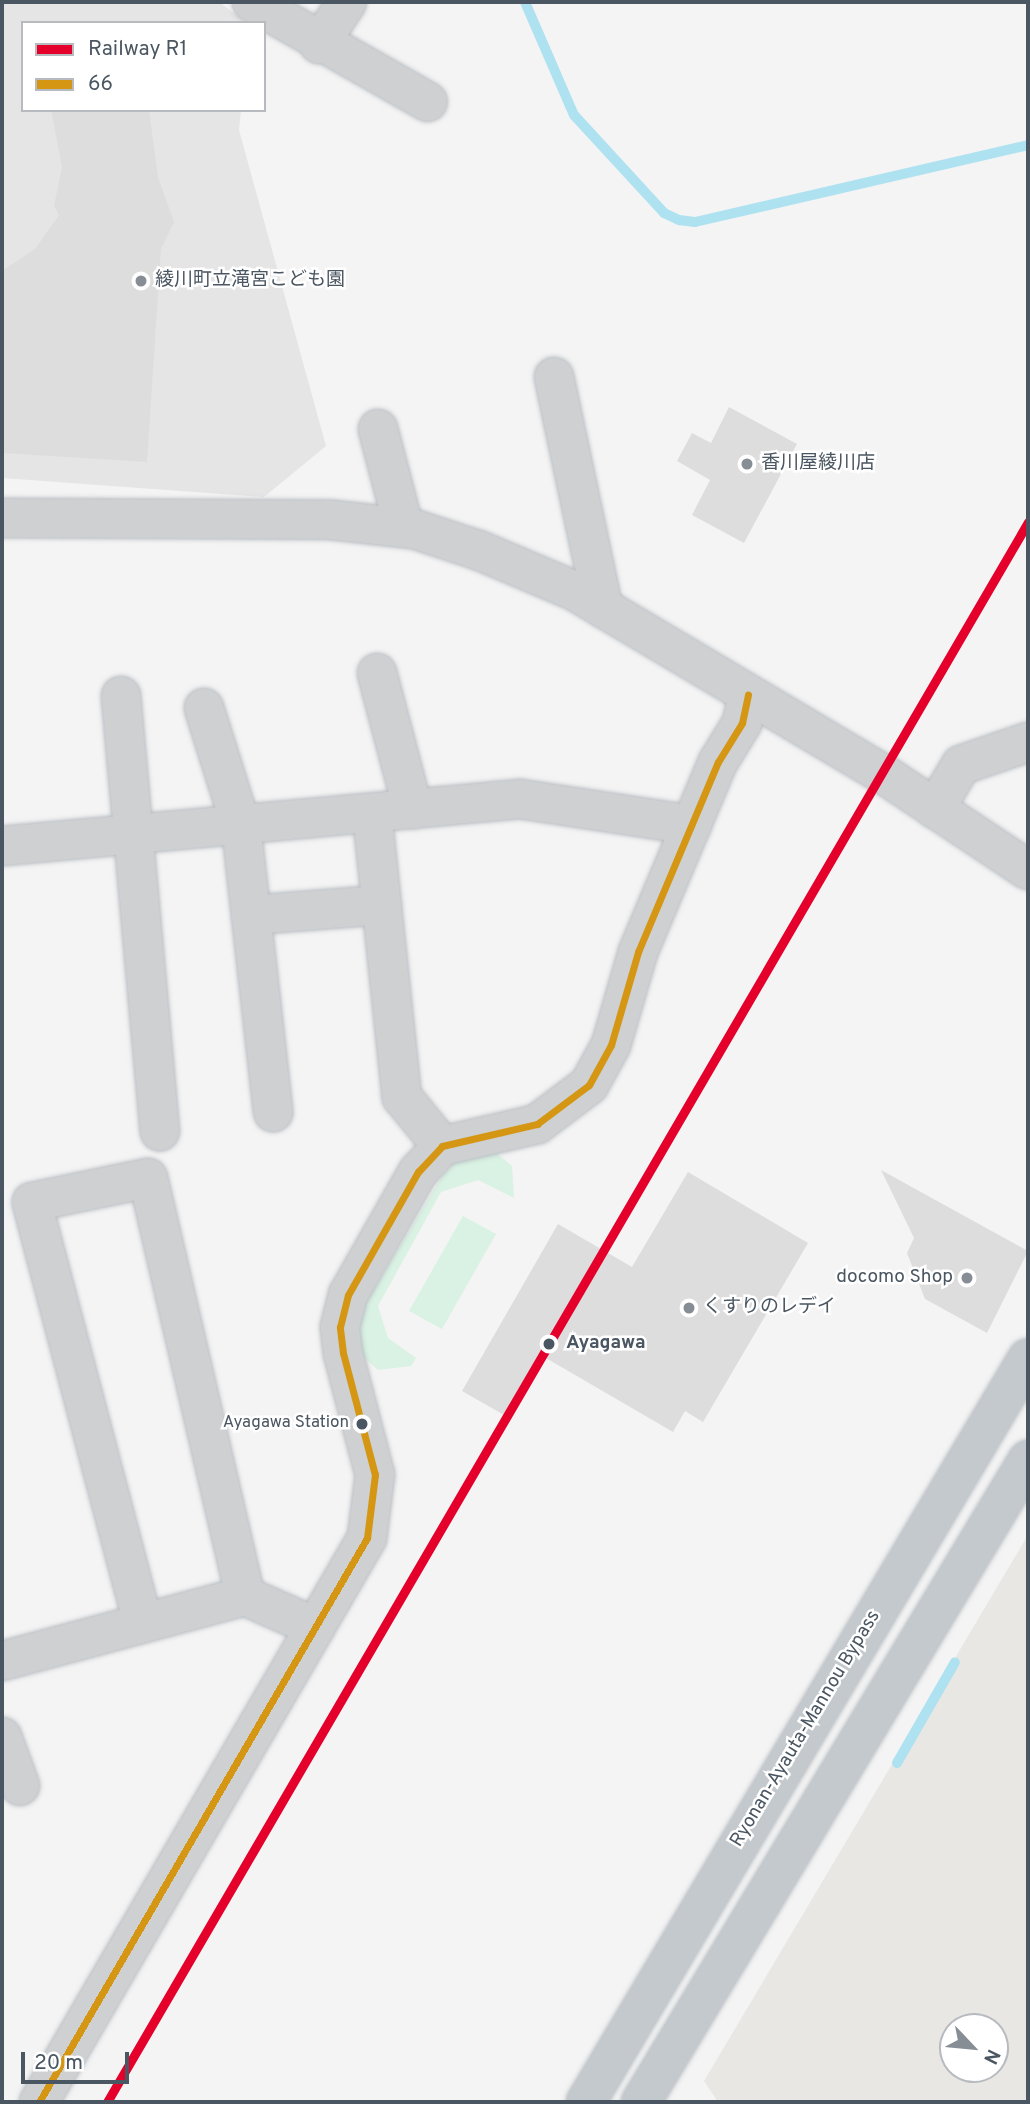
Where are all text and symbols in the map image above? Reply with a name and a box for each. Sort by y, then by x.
legend [21,21,266,112]
text: Railway R1 [88,36,187,63]
text: 66 [88,71,113,98]
place label: 綾川町立滝宮こども園 [155,270,345,292]
marker: 綾川町立滝宮こども園 [133,273,149,289]
place label: 香川屋綾川店 [761,453,875,475]
marker: 香川屋綾川店 [739,456,755,472]
place label: docomo Shop [836,1267,953,1289]
marker: docomo Shop [959,1270,975,1286]
place label: くすりのレデイ [703,1297,836,1319]
marker: くすりのレデイ [681,1300,697,1316]
marker: Ayagawa [538,1333,560,1355]
place label: Ayagawa [566,1333,646,1355]
place label: Ayagawa Station [223,1414,349,1434]
marker: Ayagawa Station [355,1417,369,1431]
street label: Ryonan-Ayauta-Mannou Bypass [726,1607,886,1851]
north arrow [939,2013,1009,2083]
scale bar [24,2038,133,2082]
text: N [977,2045,1005,2068]
text: 20 m [34,2050,83,2077]

